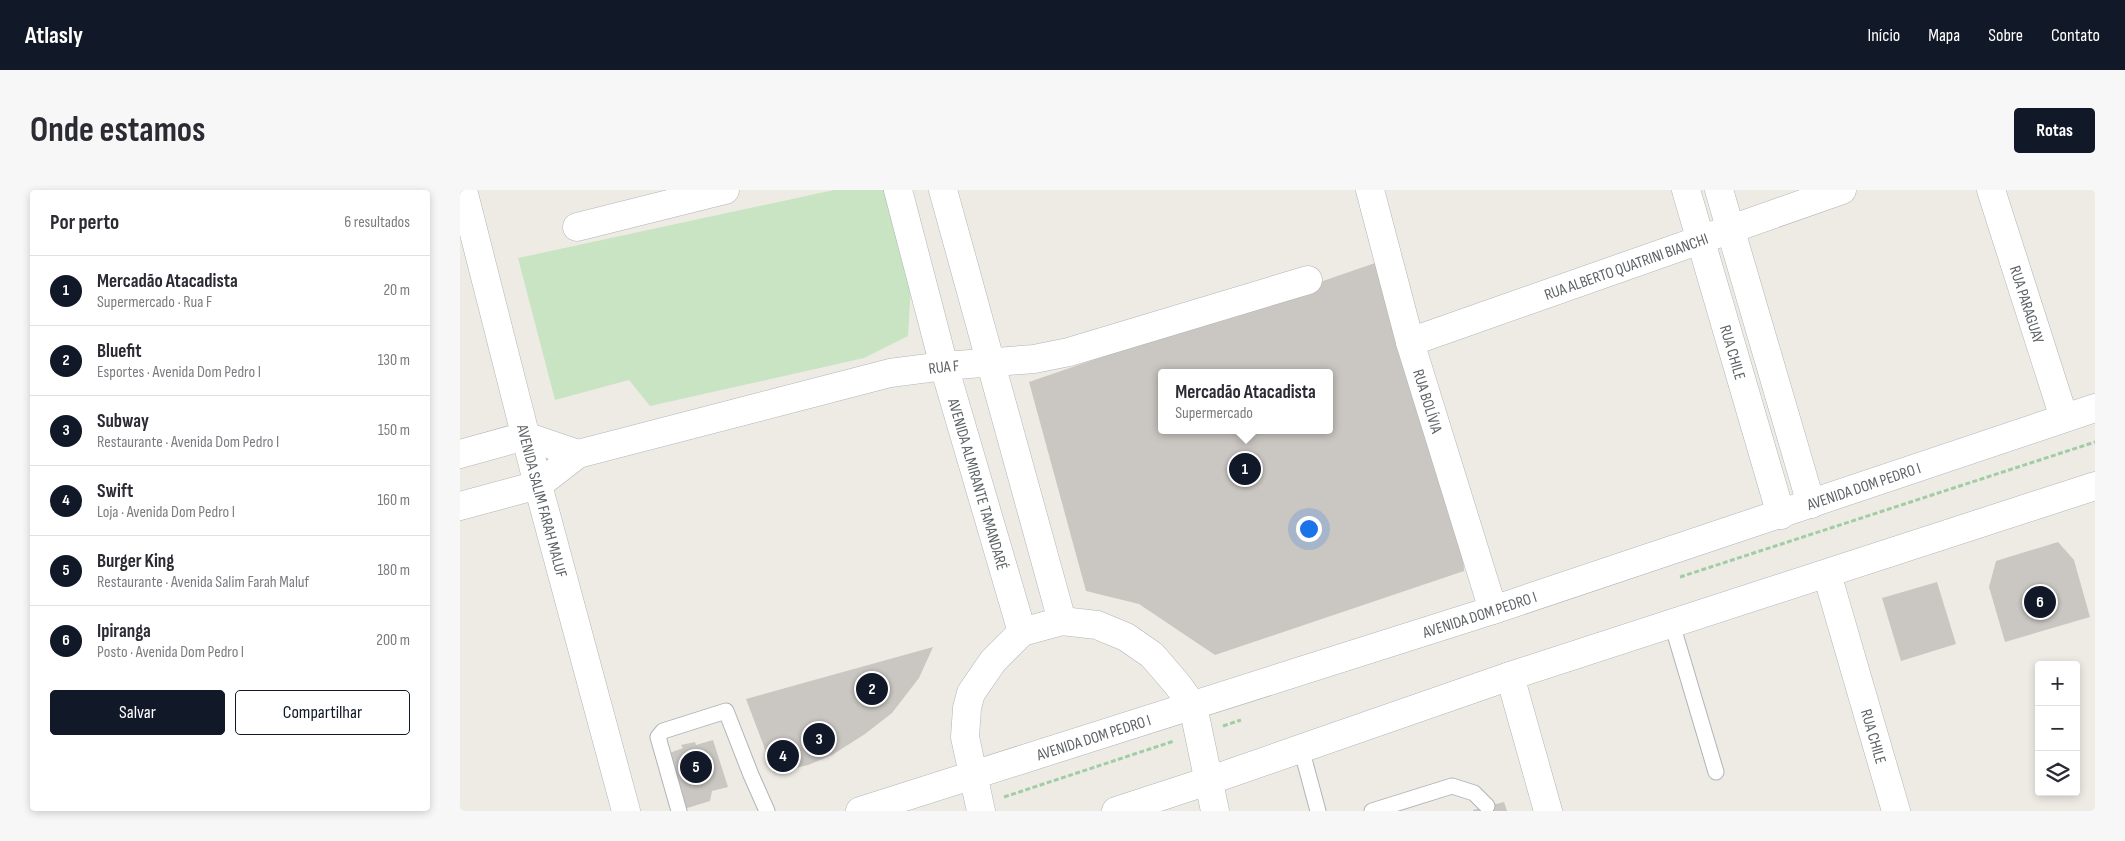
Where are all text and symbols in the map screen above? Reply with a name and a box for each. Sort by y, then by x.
text: Atlasly [25,21,83,50]
text: Início [1868,25,1900,46]
text: Mapa [1928,25,1960,46]
text: Sobre [1988,25,2023,46]
text: Contato [2051,25,2100,46]
button: Rotas [2014,108,2095,153]
text: Onde estamos [30,109,206,152]
text: Por perto [50,210,119,235]
text: 6 resultados [344,213,410,232]
street label: RUA ALBERTO QUATRINI BIANCHI [1542,230,1711,305]
street label: RUA PARAGUAY [2005,264,2048,346]
text: Mercadão Atacadista [97,270,238,293]
text: 1 [63,281,69,300]
text: 20 m [383,281,410,300]
text: Supermercado · Rua F [97,293,212,312]
street label: RUA CHILE [1715,323,1749,382]
text: Bluefit [97,340,141,363]
text: 2 [62,351,70,370]
text: 130 m [378,351,410,370]
street label: RUA F [928,357,960,379]
text: Esportes · Avenida Dom Pedro I [97,363,261,382]
street label: RUA BOLÍVIA [1408,367,1446,436]
popup [1158,369,1333,434]
text: Mercadão Atacadista [1175,381,1316,404]
street label: AVENIDA ALMIRANTE TAMANDARÉ [943,396,1011,573]
text: Supermercado [1175,404,1253,423]
text: Subway [97,410,149,433]
text: 3 [62,421,70,440]
text: 150 m [378,421,410,440]
street label: AVENIDA SALIM FARAH MALUF [512,422,571,580]
text: Restaurante · Avenida Dom Pedro I [97,433,279,452]
pin: 1 [1229,450,1261,488]
street label: AVENIDA DOM PEDRO I [1804,459,1923,515]
text: Swift [97,480,133,503]
text: 4 [62,491,70,510]
text: 160 m [377,491,410,510]
text: Loja · Avenida Dom Pedro I [97,503,235,522]
your location [1296,516,1322,542]
text: Burger King [97,550,174,573]
text: 5 [62,561,70,580]
text: 180 m [377,561,410,580]
text: Restaurante · Avenida Salim Farah Maluf [97,573,309,592]
pin: 6 [2024,583,2056,621]
street label: AVENIDA DOM PEDRO I [1420,588,1539,643]
text: Ipiranga [97,620,151,643]
text: 6 [62,631,70,650]
text: 200 m [376,631,410,650]
text: Posto · Avenida Dom Pedro I [97,643,244,662]
map controls [2035,661,2080,796]
button: + [2035,661,2080,706]
pin: 2 [856,670,888,708]
button: Salvar [50,690,225,735]
button: Compartilhar [235,690,410,735]
button: − [2035,706,2080,751]
street label: RUA CHILE [1856,707,1890,766]
street label: AVENIDA DOM PEDRO I [1034,711,1153,766]
pin: 3 [803,720,835,758]
pin: 4 [767,737,799,775]
pin: 5 [680,748,712,786]
button: layers [2035,751,2080,796]

